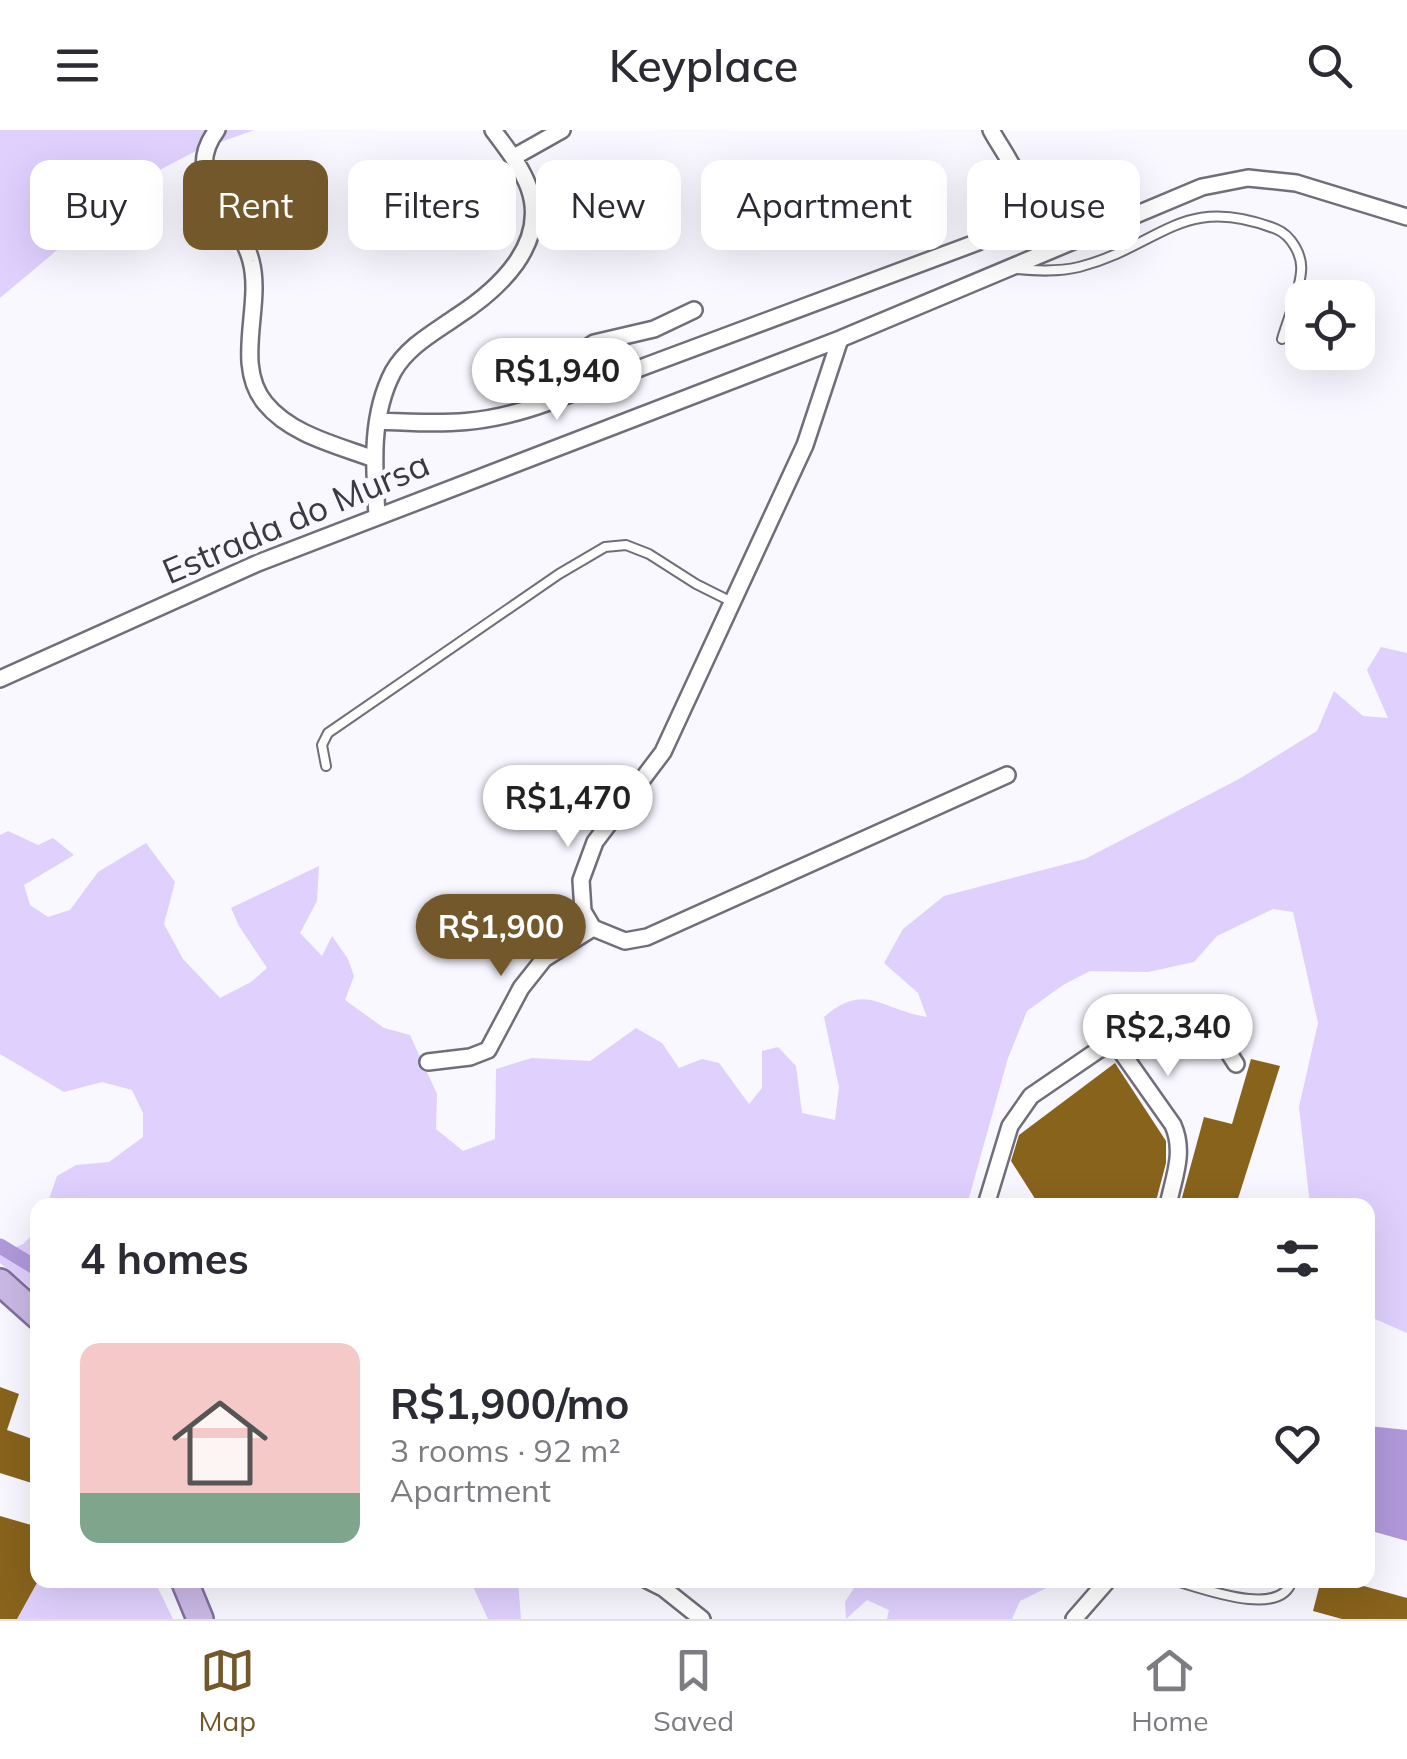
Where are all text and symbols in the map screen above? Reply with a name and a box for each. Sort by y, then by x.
text: Keyplace [609,37,798,93]
icon: menu [50,38,105,93]
icon: search [1302,38,1357,93]
chip: Buy [30,160,163,250]
chip: Rent [183,160,328,250]
chip: Filters [348,160,516,250]
chip: New [536,160,681,250]
chip: Apartment [701,160,947,250]
chip: House [967,160,1140,250]
map controls [1285,280,1375,370]
button: locate [1285,280,1375,370]
pin: R$1,940 [465,338,649,423]
text: R$1,940 [494,350,620,390]
street label: Estrada do Mursa [156,441,436,593]
pin: R$1,470 [476,765,660,850]
text: R$1,470 [505,777,631,817]
pin: R$1,900 [409,894,593,979]
text: R$1,900 [438,906,564,946]
pin: R$2,340 [1076,994,1260,1079]
text: R$2,340 [1105,1006,1231,1046]
icon: filters [1270,1231,1325,1286]
text: 4 homes [80,1232,249,1285]
text: R$1,900/mo [390,1377,629,1430]
icon: home [160,1383,280,1503]
icon: heart [1270,1416,1325,1471]
text: 3 rooms · 92 m² [390,1430,621,1470]
text: Apartment [390,1470,551,1510]
tab: Map [199,1643,256,1738]
tab: Saved [653,1643,734,1738]
tab: Home [1131,1643,1208,1738]

